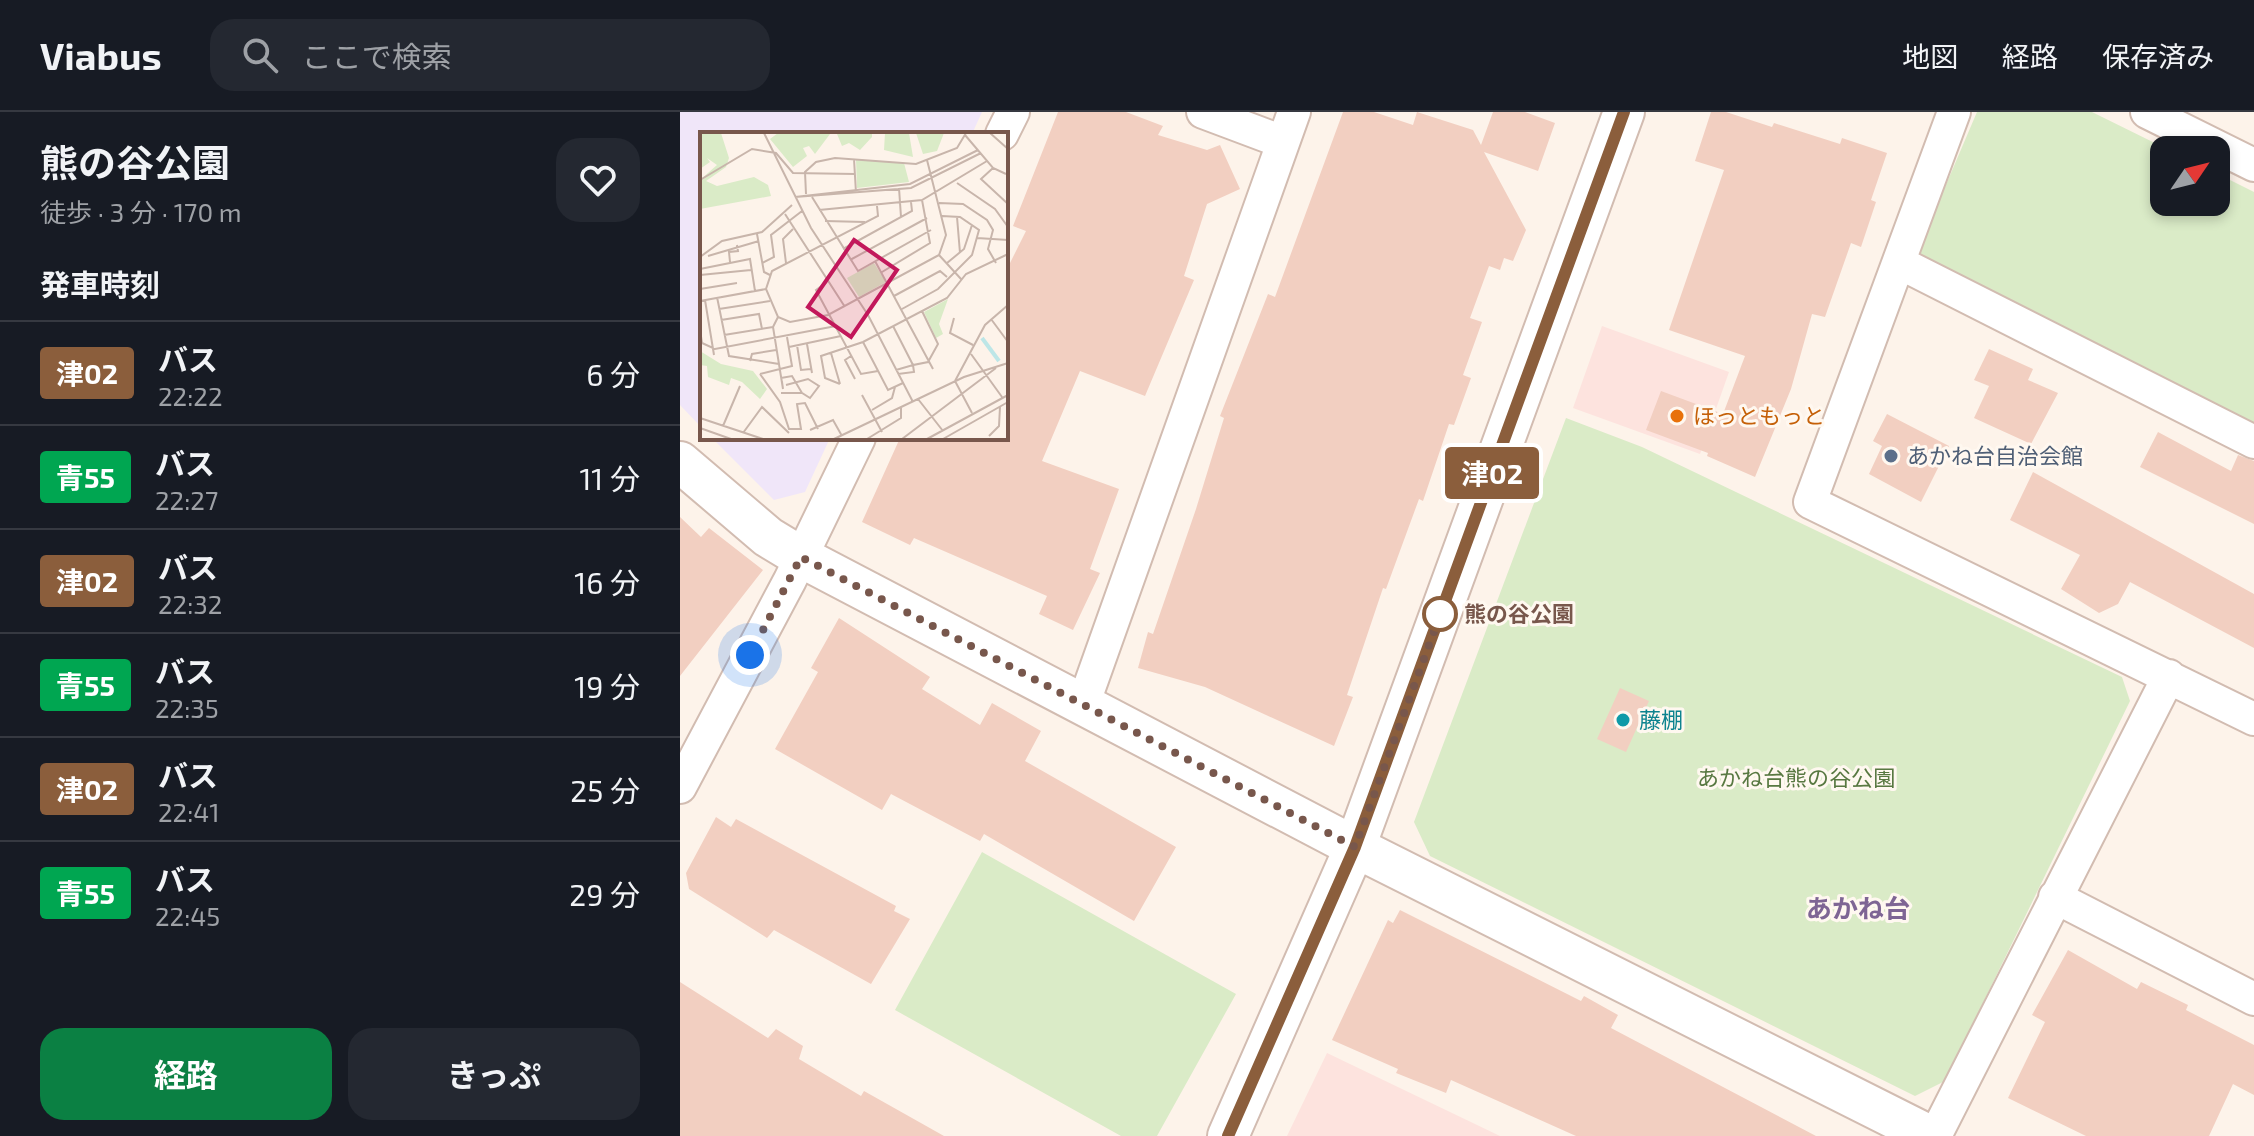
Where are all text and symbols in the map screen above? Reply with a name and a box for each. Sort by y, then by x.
search box [210,19,770,91]
text: Viabus [40,32,162,78]
icon: search [238,33,282,77]
text: ここで検索 [302,38,452,74]
text: 地図 [1902,39,1958,73]
text: 経路 [2002,39,2058,73]
text: 保存済み [2102,39,2214,73]
inset map [700,132,1008,440]
north arrow [2150,136,2230,216]
map controls [2150,136,2230,216]
button: heart [556,138,640,222]
text: 熊の谷公園 [40,139,230,185]
text: 徒歩 · 3 分 · 170 m [40,196,242,227]
text: 発車時刻 [40,266,160,302]
text: バス [158,341,218,377]
text: 津02 [56,356,118,390]
text: 6 分 [586,356,640,392]
text: 22:22 [158,380,223,411]
place label: ほっともっと [1693,402,1825,428]
marker: ほっともっと [1668,407,1686,425]
place label: あかね台自治会館 [1907,442,2083,468]
text: バス [155,445,215,481]
line badge: 津02 [1446,447,1538,499]
marker: あかね台自治会館 [1882,447,1900,465]
text: 津02 [1461,456,1523,490]
text: 青55 [56,460,115,494]
text: 11 分 [579,460,640,496]
text: 22:27 [155,484,218,515]
text: バス [158,549,218,585]
text: 津02 [56,564,118,598]
text: 16 分 [574,564,640,600]
text: 22:32 [158,588,222,619]
marker: 熊の谷公園 [1423,597,1457,631]
place label: 熊の谷公園 [1464,600,1574,626]
your location [730,635,770,675]
text: バス [155,653,215,689]
text: 青55 [56,668,115,702]
text: 19 分 [574,668,640,704]
text: 22:35 [155,692,219,723]
place label: 藤棚 [1639,706,1683,732]
marker: 藤棚 [1614,711,1632,729]
text: バス [158,757,218,793]
park label: あかね台熊の谷公園 [1697,764,1895,790]
text: 津02 [56,772,118,806]
text: 25 分 [570,772,640,808]
text: 22:41 [158,796,220,827]
text: バス [155,861,215,897]
text: 青55 [56,876,115,910]
text: 29 分 [569,876,640,912]
district label: あかね台 [1806,892,1910,923]
text: 22:45 [155,900,220,931]
button: 経路 [40,1028,332,1120]
button: きっぷ [348,1028,640,1120]

